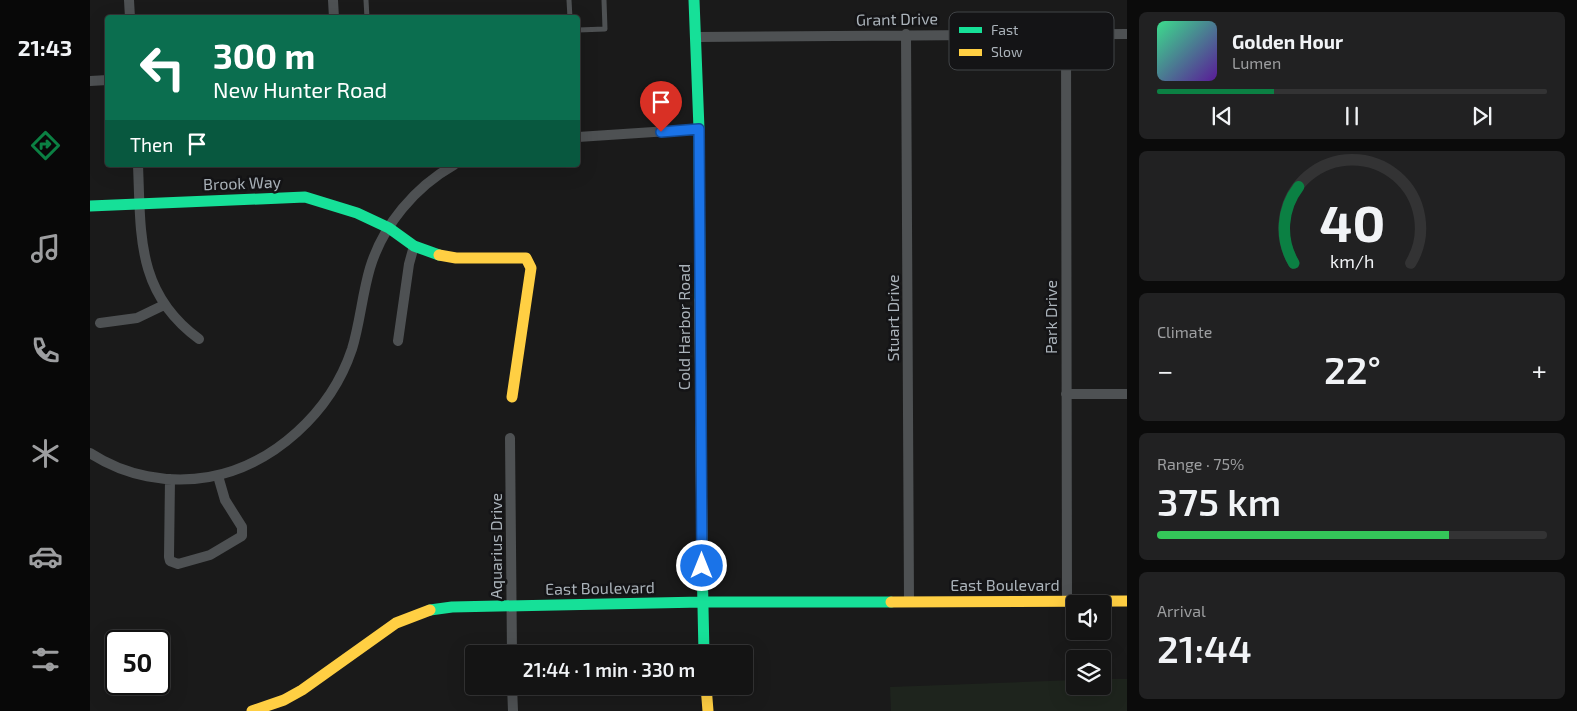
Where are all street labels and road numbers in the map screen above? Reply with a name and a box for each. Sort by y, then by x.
street label: Grant Drive [856,8,938,29]
street label: Brook Way [203,172,282,193]
street label: Cold Harbor Road [674,264,693,390]
street label: Stuart Drive [883,275,902,361]
street label: Park Drive [1041,280,1060,354]
street label: Aquarius Drive [486,493,505,599]
street label: East Boulevard [950,575,1060,594]
street label: East Boulevard [545,577,655,598]

